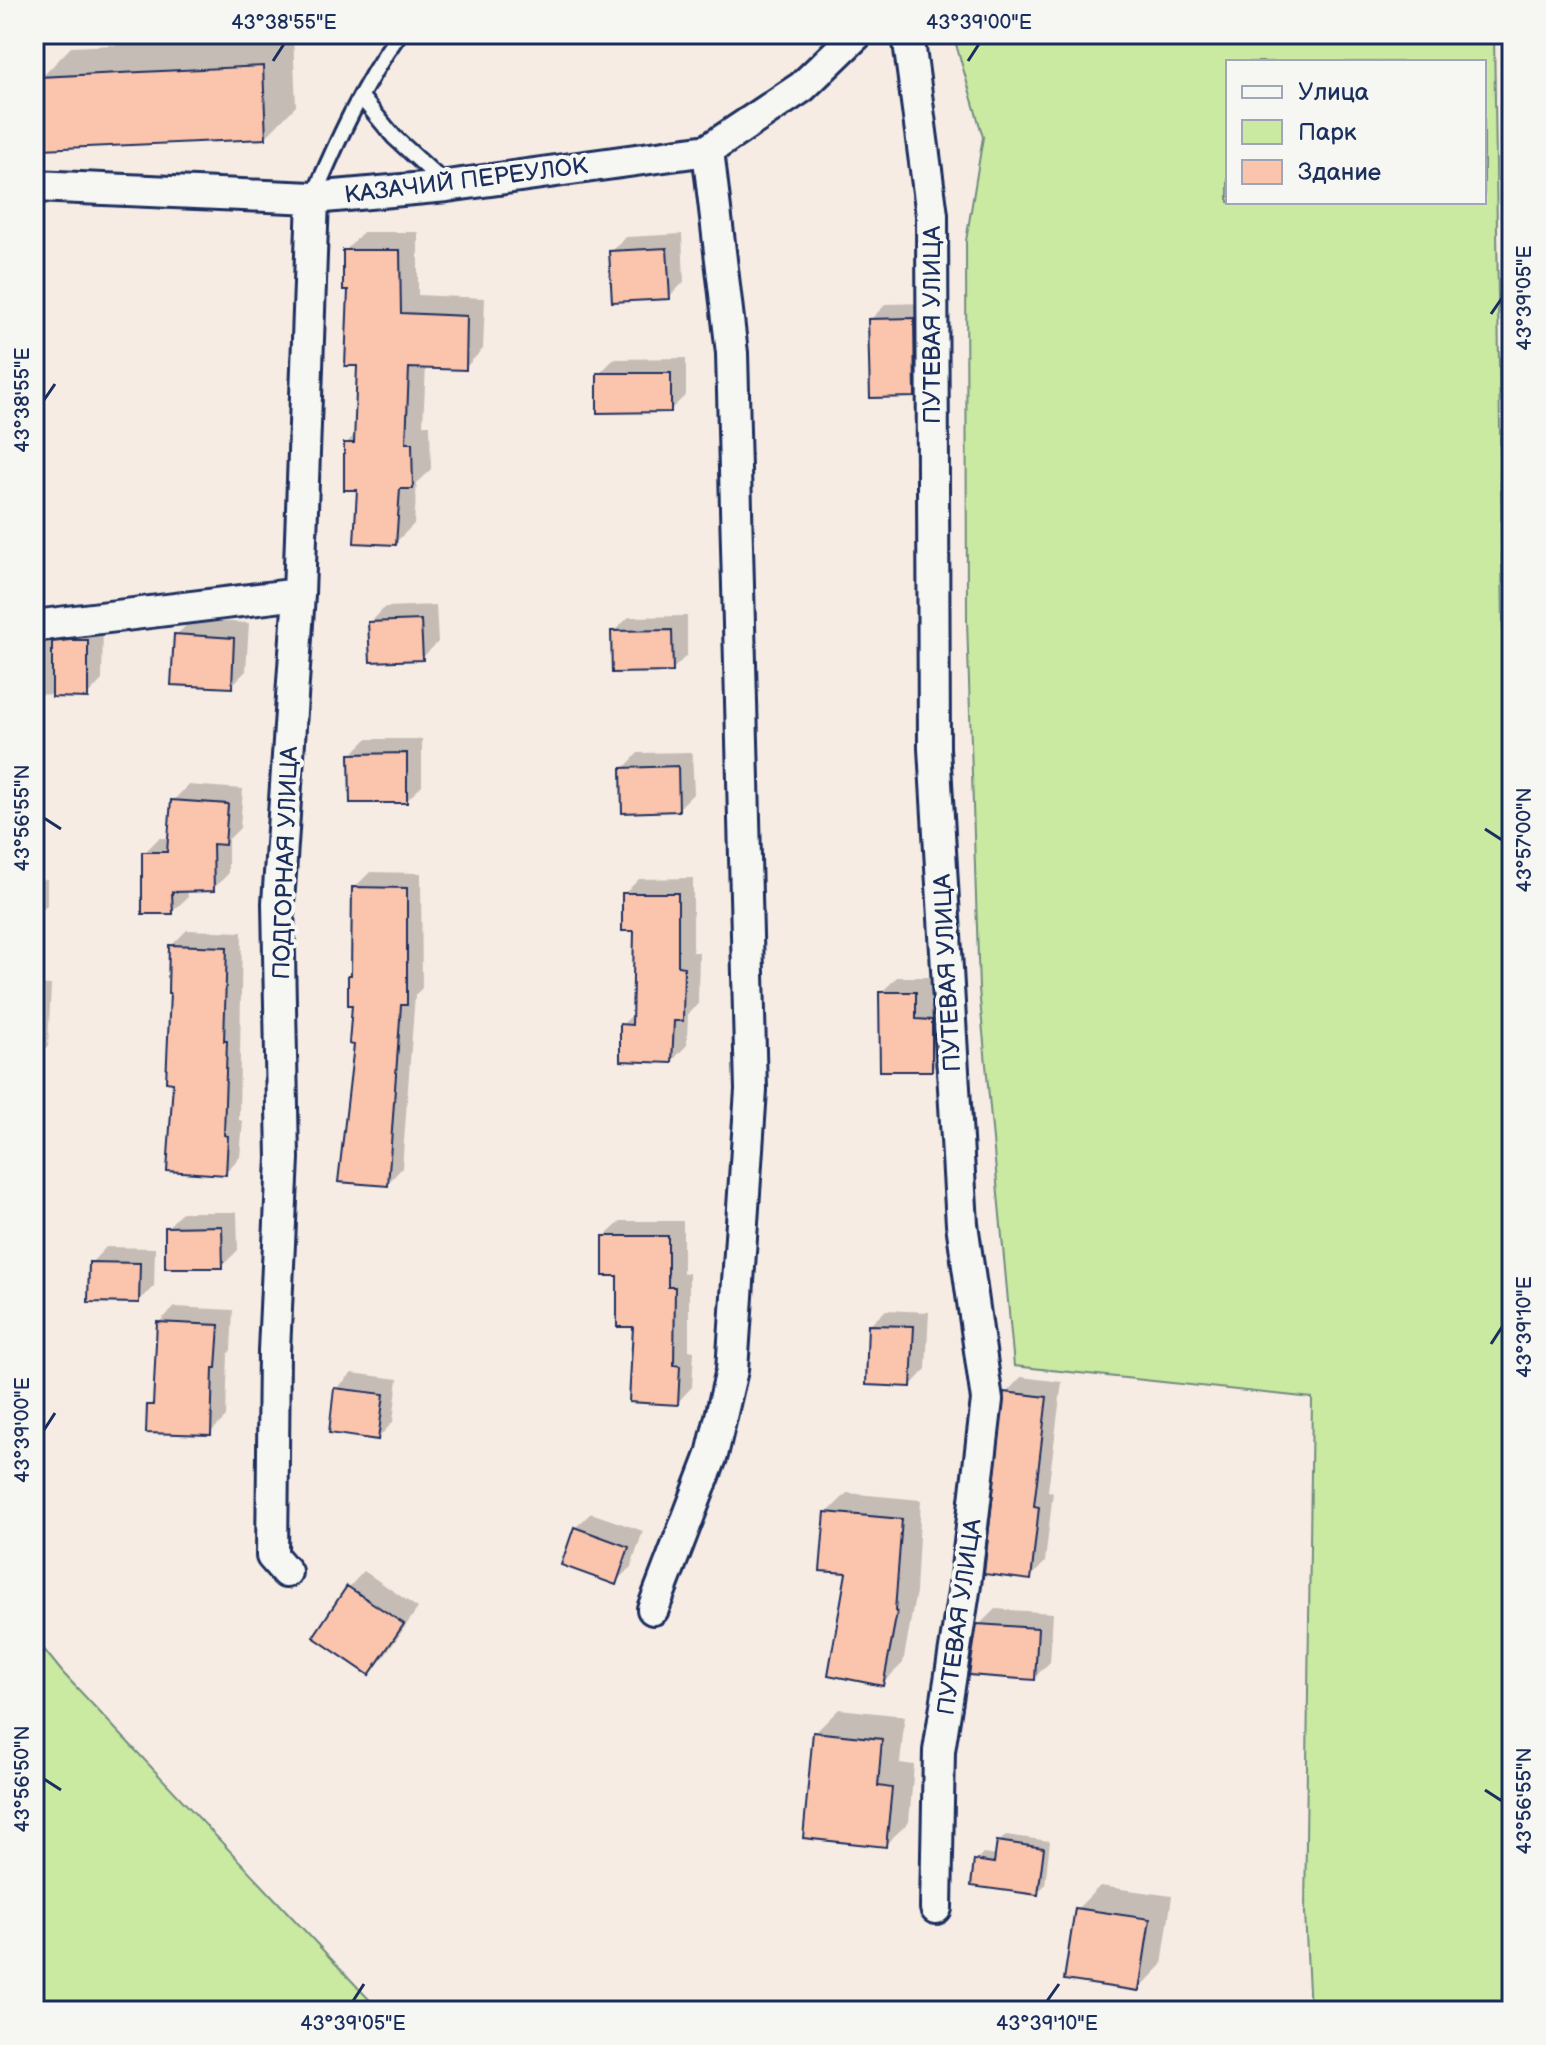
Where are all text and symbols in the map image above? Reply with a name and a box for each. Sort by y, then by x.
text: 43°38'55"E [231,11,337,35]
text: 43°39'00"E [926,11,1032,35]
legend [1226,60,1486,204]
text: Улица [1298,78,1369,107]
text: Парк [1298,118,1357,147]
street label: КАЗАЧИЙ ПЕРЕУЛОК [343,151,590,210]
text: Здание [1298,158,1381,187]
street label: ПУТЕВАЯ УЛИЦА [918,226,947,424]
text: 43°39'05"E [1513,245,1537,351]
text: 43°38'55"E [11,347,35,453]
street label: ПОДГОРНАЯ УЛИЦА [267,746,304,980]
text: 43°56'55"N [11,765,35,871]
text: 43°57'00"N [1513,787,1537,893]
street label: ПУТЕВАЯ УЛИЦА [928,873,967,1073]
text: 43°39'10"E [1513,1276,1537,1378]
text: 43°39'00"E [11,1377,35,1483]
street label: ПУТЕВАЯ УЛИЦА [931,1517,988,1717]
text: 43°56'50"N [11,1725,35,1833]
text: 43°56'55"N [1513,1748,1537,1854]
text: 43°39'05"E [300,2012,406,2036]
text: 43°39'10"E [996,2012,1098,2036]

